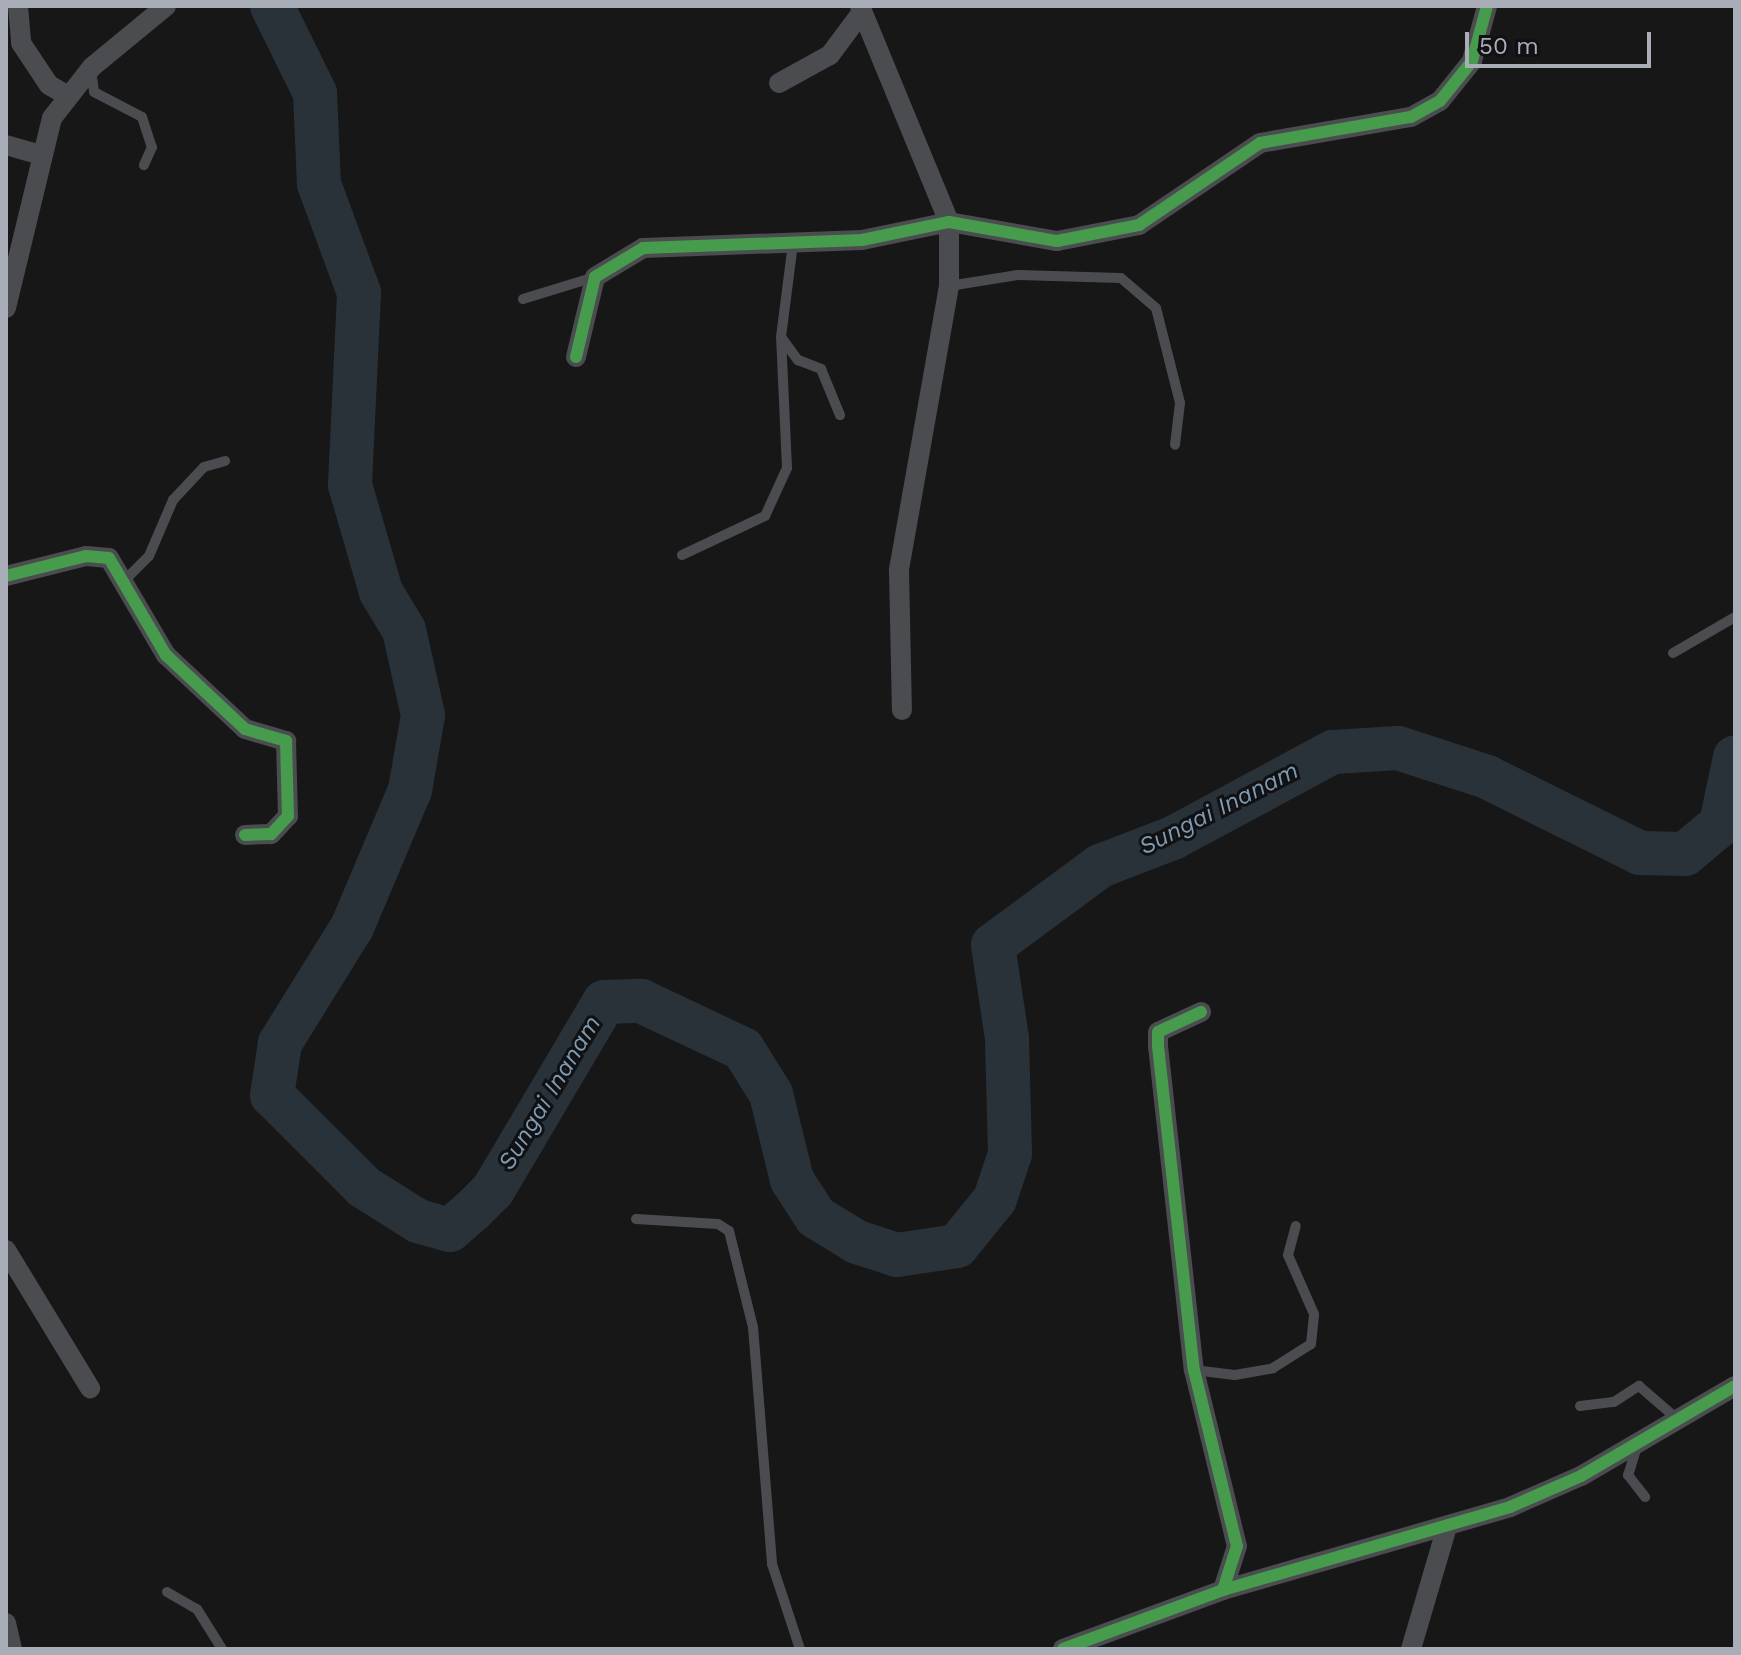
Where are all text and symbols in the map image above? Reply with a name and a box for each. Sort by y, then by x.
scale bar [1469,16,1655,66]
text: 50 m [1479,32,1539,60]
water label: Sungai Inanam [1134,756,1304,862]
water label: Sungai Inanam [493,1011,607,1175]

